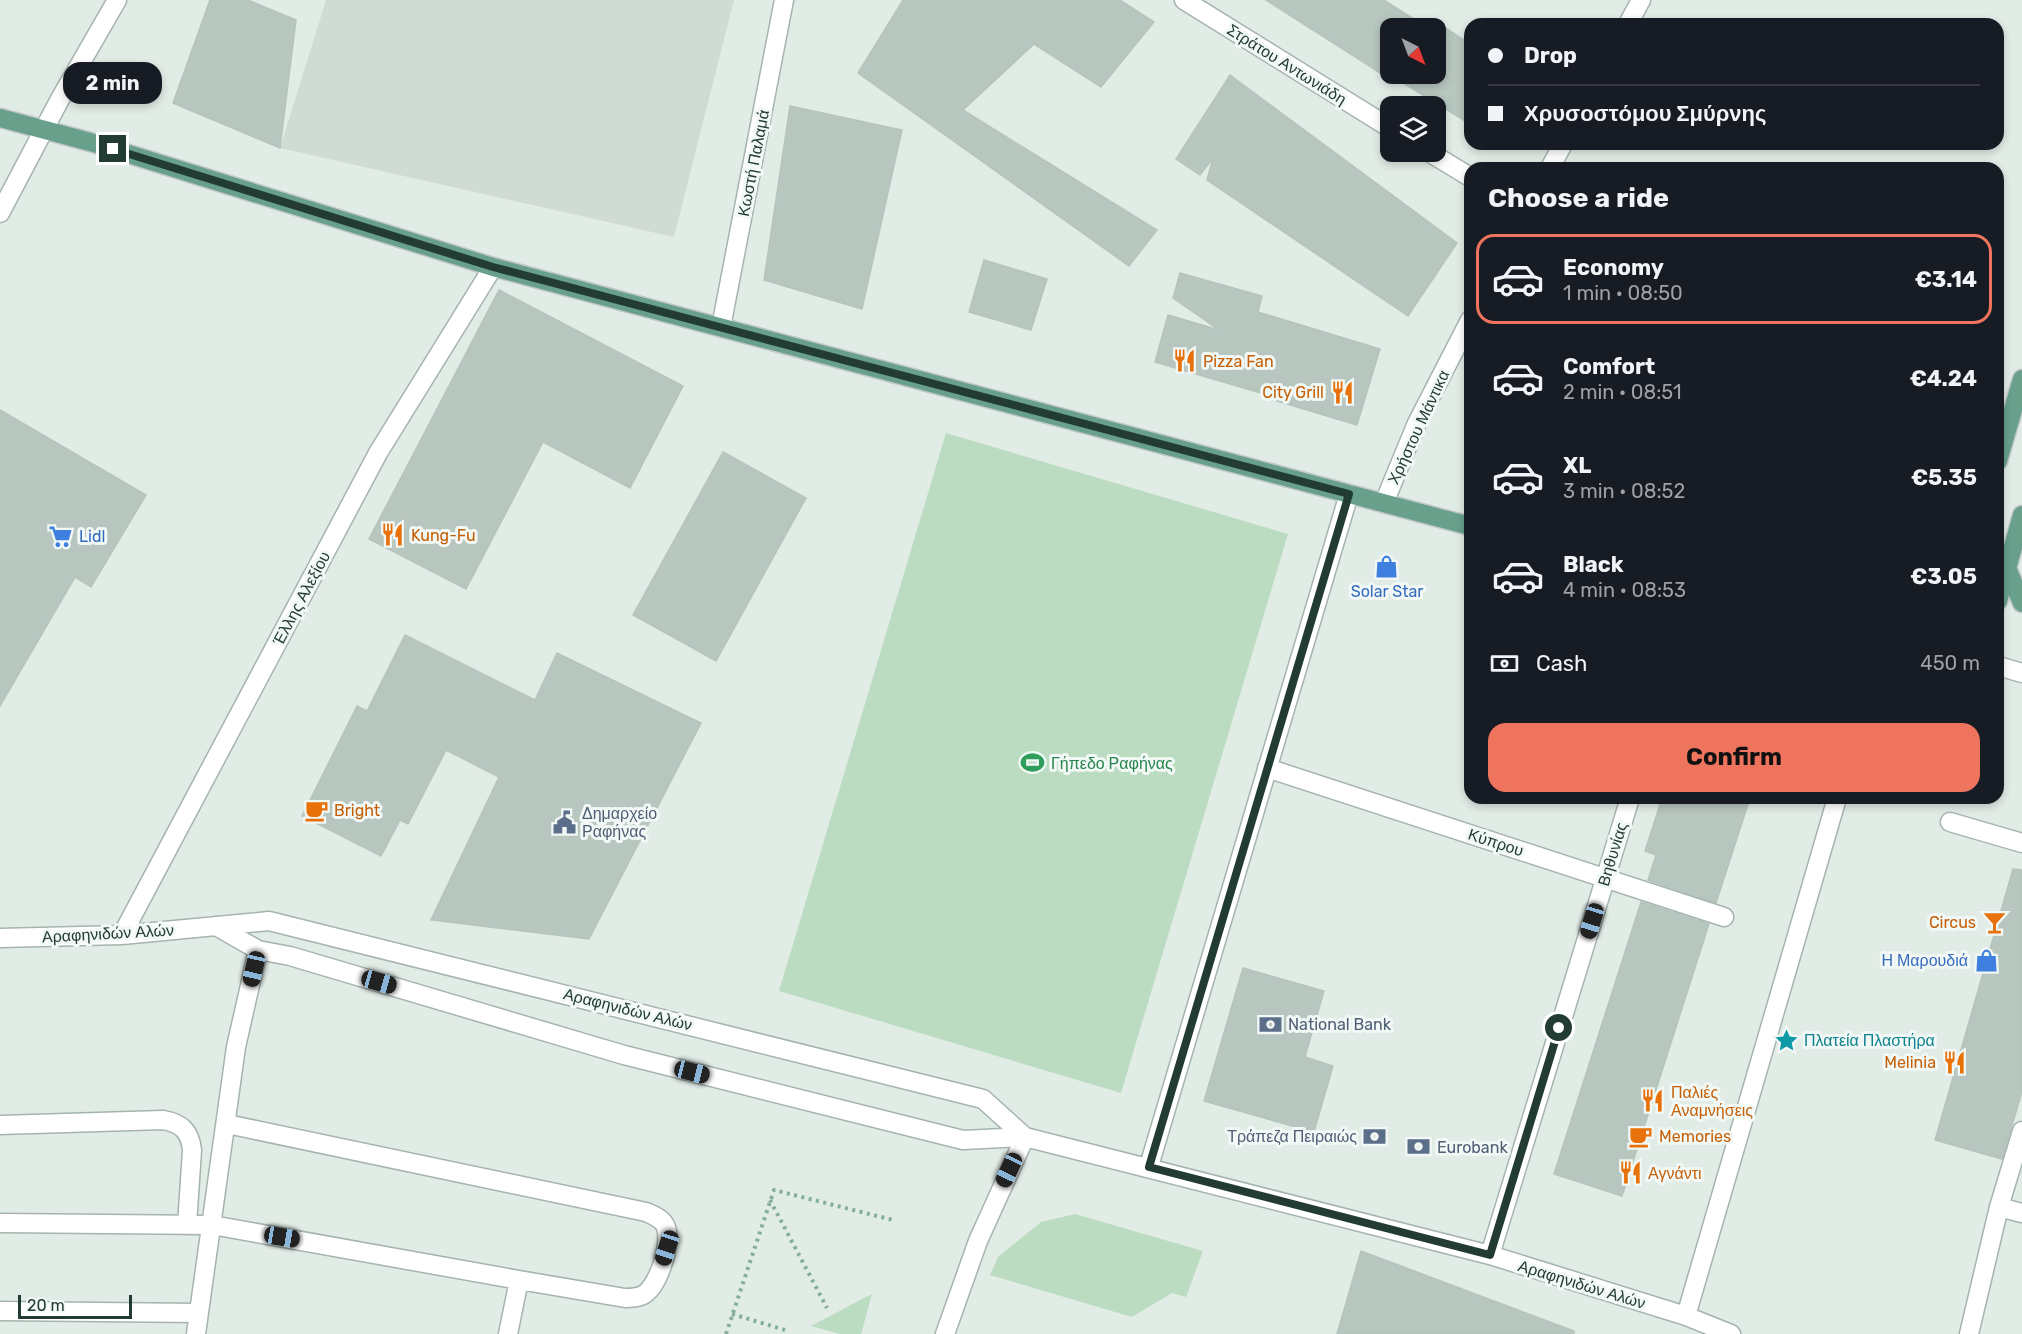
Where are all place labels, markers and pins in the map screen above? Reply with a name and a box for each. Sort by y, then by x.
restaurant icon: Pizza Fan [1172,348,1198,374]
place label: Pizza Fan [1203,352,1274,371]
restaurant icon: City Grill [1329,379,1355,405]
place label: City Grill [1262,383,1324,402]
restaurant icon: Kung-Fu [380,522,406,548]
supermarket icon: Lidl [48,523,74,549]
place label: Kung-Fu [411,526,476,545]
place label: Lidl [79,527,105,546]
shop icon: Solar Star [1374,553,1400,579]
place label: Solar Star [1351,582,1423,601]
sports icon: Γήπεδο Ραφήνας [1020,750,1046,776]
place label: Γήπεδο Ραφήνας [1051,754,1173,773]
cafe icon: Bright [303,797,329,823]
place label: Bright [334,801,380,820]
place label: Δημαρχείο Ραφήνας [582,804,657,841]
public building icon: Δημαρχείο Ραφήνας [551,809,577,835]
bar icon: Circus [1981,909,2007,935]
place label: Circus [1929,913,1976,932]
shop icon: Η Μαρουδιά [1973,947,1999,973]
place label: Η Μαρουδιά [1881,951,1968,970]
bank icon: National Bank [1257,1011,1283,1037]
place label: National Bank [1288,1015,1392,1034]
place icon: Πλατεία Πλαστήρα [1773,1027,1799,1053]
place label: Πλατεία Πλαστήρα [1804,1031,1935,1050]
restaurant icon: Melinia [1941,1049,1967,1075]
place label: Melinia [1884,1053,1936,1072]
place label: Παλιές Αναμνήσεις [1671,1083,1753,1120]
restaurant icon: Παλιές Αναμνήσεις [1640,1088,1666,1114]
bank icon: Τράπεζα Πειραιώς [1362,1123,1388,1149]
cafe icon: Memories [1628,1123,1654,1149]
place label: Τράπεζα Πειραιώς [1227,1127,1357,1146]
place label: Memories [1659,1127,1731,1146]
bank icon: Eurobank [1406,1134,1432,1160]
place label: Eurobank [1437,1138,1508,1157]
restaurant icon: Αγνάντι [1617,1160,1643,1186]
place label: Αγνάντι [1648,1164,1702,1183]

